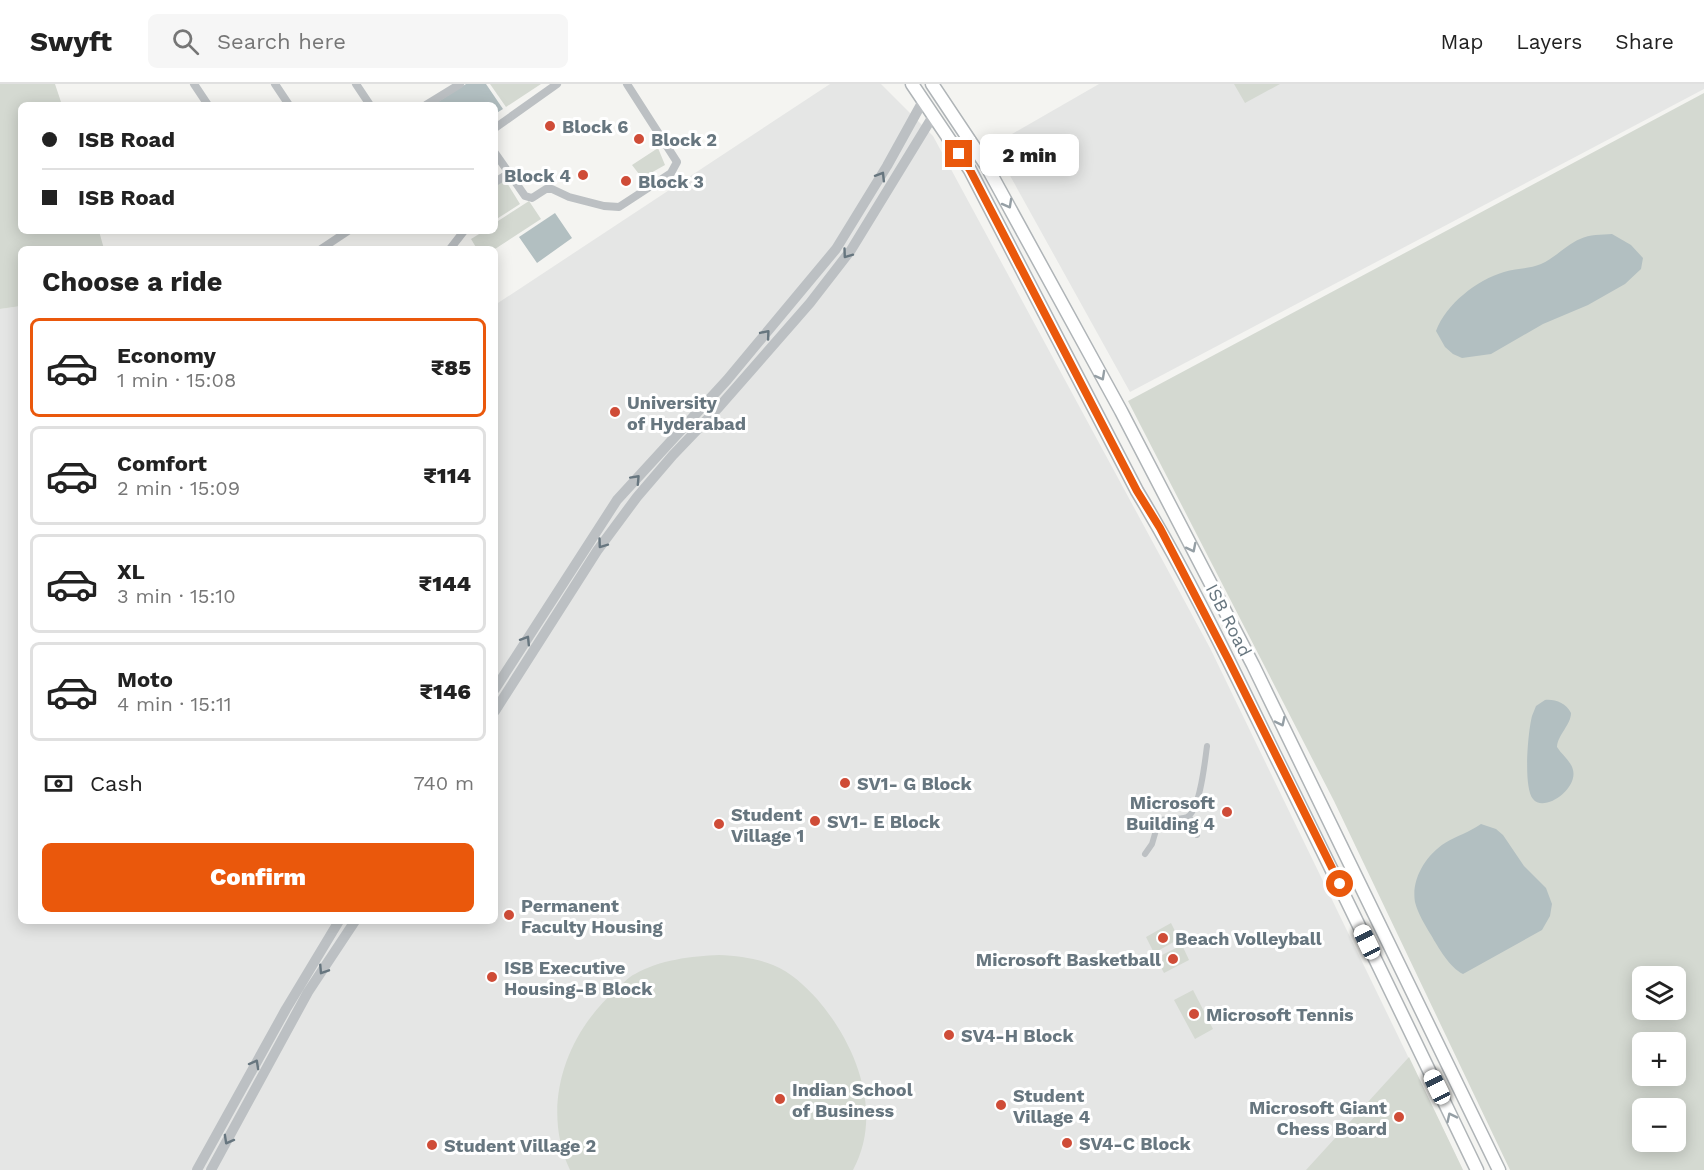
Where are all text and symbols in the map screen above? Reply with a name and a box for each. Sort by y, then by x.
search box [148,14,568,68]
text: Swyft [30,25,112,58]
icon: search [169,25,202,58]
text: Search here [217,29,346,54]
text: Map [1440,29,1483,54]
text: Layers [1516,29,1582,54]
text: Share [1615,29,1674,54]
place label: Block 6 [562,116,628,137]
marker: Block 6 [543,119,557,133]
text: ISB Road [78,127,175,152]
place label: Block 2 [651,129,717,150]
marker: Block 2 [632,132,646,146]
callout: 2 min [980,133,1079,175]
route end [945,140,972,167]
text: 2 min [1002,143,1057,167]
place label: Block 4 [504,165,571,186]
marker: Block 4 [576,168,590,182]
place label: Block 3 [638,171,704,192]
one-way arrow [873,172,884,183]
marker: Block 3 [619,174,633,188]
text: ISB Road [78,185,175,210]
one-way arrow [1001,198,1012,209]
one-way arrow [843,248,854,259]
text: Choose a ride [42,266,222,298]
one-way arrow [759,330,770,341]
icon: car [45,341,99,395]
text: Economy [117,343,216,368]
text: ₹85 [431,355,471,380]
text: 1 min · 15:08 [117,368,236,392]
one-way arrow [1094,370,1105,380]
place label: University of Hyderabad [627,392,746,434]
marker: University of Hyderabad [608,405,622,419]
icon: car [45,449,99,503]
text: Comfort [117,451,207,476]
text: ₹114 [423,463,471,488]
one-way arrow [629,475,640,486]
text: 2 min · 15:09 [117,476,240,500]
one-way arrow [598,537,609,548]
one-way arrow [1185,542,1196,553]
icon: car [45,557,99,611]
text: XL [117,559,145,584]
text: ₹144 [419,571,471,596]
street label: ISB Road [1202,580,1256,660]
text: 3 min · 15:10 [117,584,236,608]
one-way arrow [519,636,531,646]
icon: car [45,665,99,719]
text: Moto [117,667,173,692]
text: ₹146 [419,679,471,704]
text: 4 min · 15:11 [117,692,232,716]
one-way arrow [1273,715,1285,726]
icon: cash [42,767,75,800]
text: Cash [90,771,143,796]
text: 740 m [414,771,474,795]
place label: SV1- G Block [857,773,973,794]
marker: SV1- G Block [838,776,852,790]
place label: Microsoft Building 4 [1126,792,1215,834]
place label: Student Village 1 [731,804,804,846]
marker: Microsoft Building 4 [1220,805,1234,819]
place label: SV1- E Block [827,811,941,832]
marker: SV1- E Block [808,814,822,828]
marker: Student Village 1 [712,817,726,831]
button: Confirm [42,843,474,912]
route start [1326,870,1353,897]
place label: Permanent Faculty Housing [521,895,663,937]
marker: Permanent Faculty Housing [502,908,516,922]
car [1351,922,1383,962]
place label: Beach Volleyball [1175,928,1322,949]
marker: Beach Volleyball [1156,931,1170,945]
place label: Microsoft Basketball [976,949,1161,970]
marker: Microsoft Basketball [1166,952,1180,966]
place label: ISB Executive Housing-B Block [504,957,653,999]
one-way arrow [319,963,330,974]
map controls [1632,966,1686,1152]
button: layers [1632,966,1686,1020]
marker: ISB Executive Housing-B Block [485,970,499,984]
place label: Microsoft Tennis [1206,1004,1354,1025]
marker: Microsoft Tennis [1187,1007,1201,1021]
place label: SV4-H Block [961,1025,1075,1046]
marker: SV4-H Block [942,1028,956,1042]
button: + [1632,1032,1686,1086]
one-way arrow [248,1059,259,1070]
car [1421,1067,1453,1107]
place label: Indian School of Business [792,1079,913,1121]
place label: Student Village 4 [1013,1085,1091,1127]
marker: Indian School of Business [773,1092,787,1106]
place label: Microsoft Giant Chess Board [1249,1097,1387,1139]
marker: Student Village 4 [994,1098,1008,1112]
button: − [1632,1098,1686,1152]
marker: Microsoft Giant Chess Board [1392,1110,1406,1124]
one-way arrow [1447,1113,1459,1124]
place label: SV4-C Block [1079,1133,1191,1154]
one-way arrow [224,1134,235,1144]
place label: Student Village 2 [444,1135,596,1156]
marker: SV4-C Block [1060,1136,1074,1150]
marker: Student Village 2 [425,1138,439,1152]

